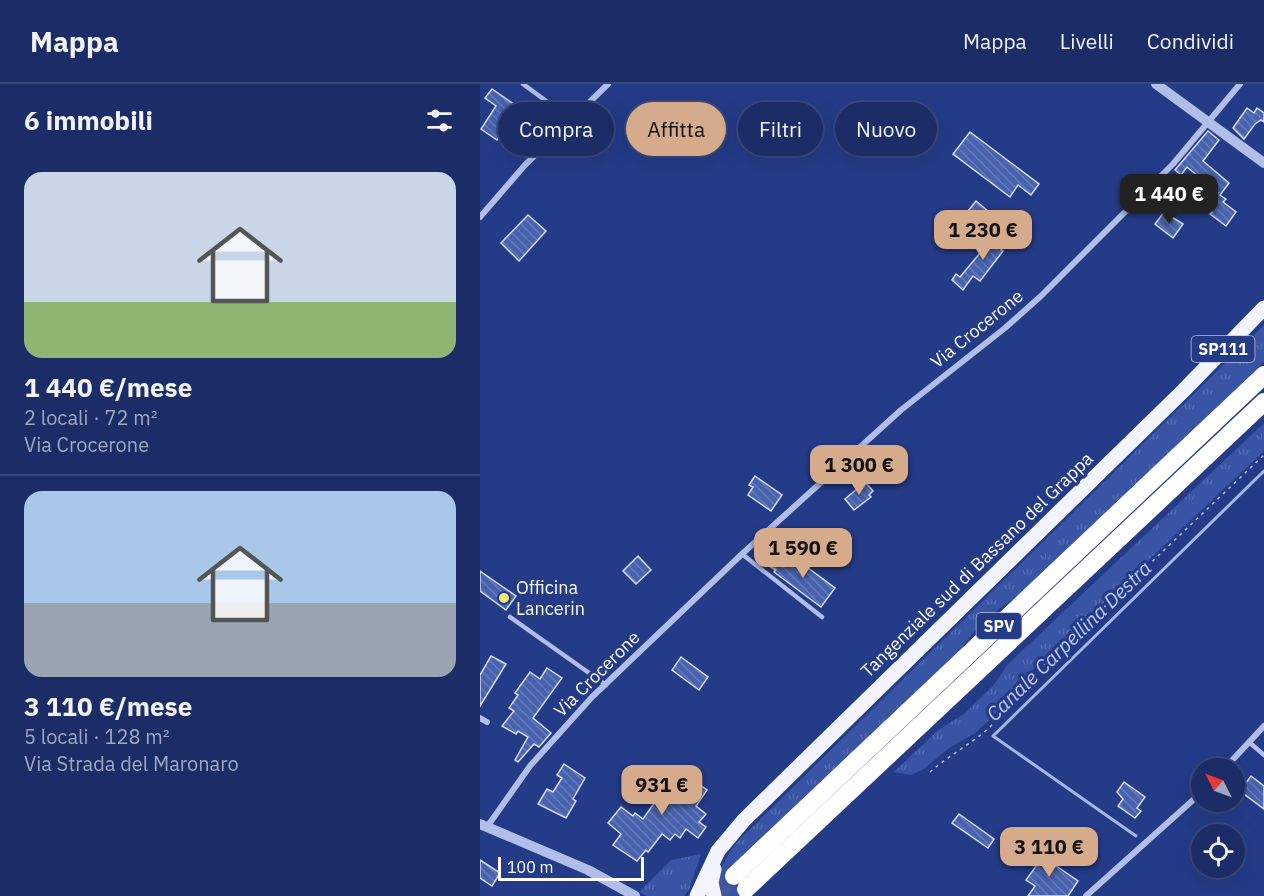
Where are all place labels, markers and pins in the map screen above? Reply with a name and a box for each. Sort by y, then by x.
pin: 1 440 € [1114,174,1224,225]
pin: 1 230 € [928,210,1038,261]
pin: 1 300 € [804,445,914,496]
pin: 1 590 € [748,528,858,579]
place label: Officina Lancerin [516,576,585,620]
marker: Officina Lancerin [497,591,511,605]
pin: 931 € [620,765,704,816]
pin: 3 110 € [994,827,1104,878]

